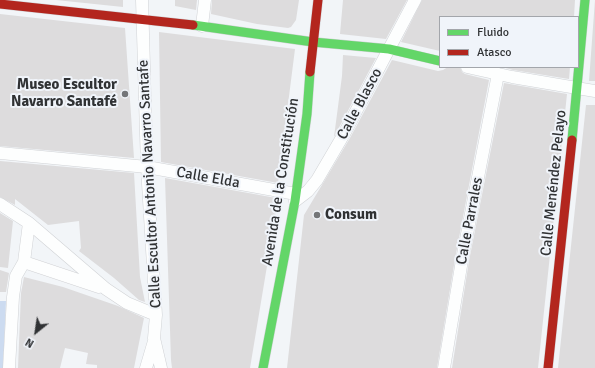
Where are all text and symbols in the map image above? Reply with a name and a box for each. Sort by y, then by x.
legend [439,16,579,68]
text: Fluido [477,25,509,40]
text: Atasco [477,45,512,60]
street label: Calle Escultor Antonio Navarro Santafe [134,59,166,309]
street label: Calle Blasco [334,65,386,143]
place label: Museo Escultor Navarro Santafé [11,76,117,111]
marker: Museo Escultor Navarro Santafé [120,89,130,99]
street label: Avenida de la Constitución [259,97,303,267]
street label: Calle Menéndez Pelayo [537,109,571,257]
street label: Calle Elda [175,164,241,192]
street label: Calle Parrales [453,176,487,266]
place label: Consum [325,206,377,224]
marker: Consum [312,210,322,220]
north arrow [16,312,56,352]
text: N [23,335,36,350]

